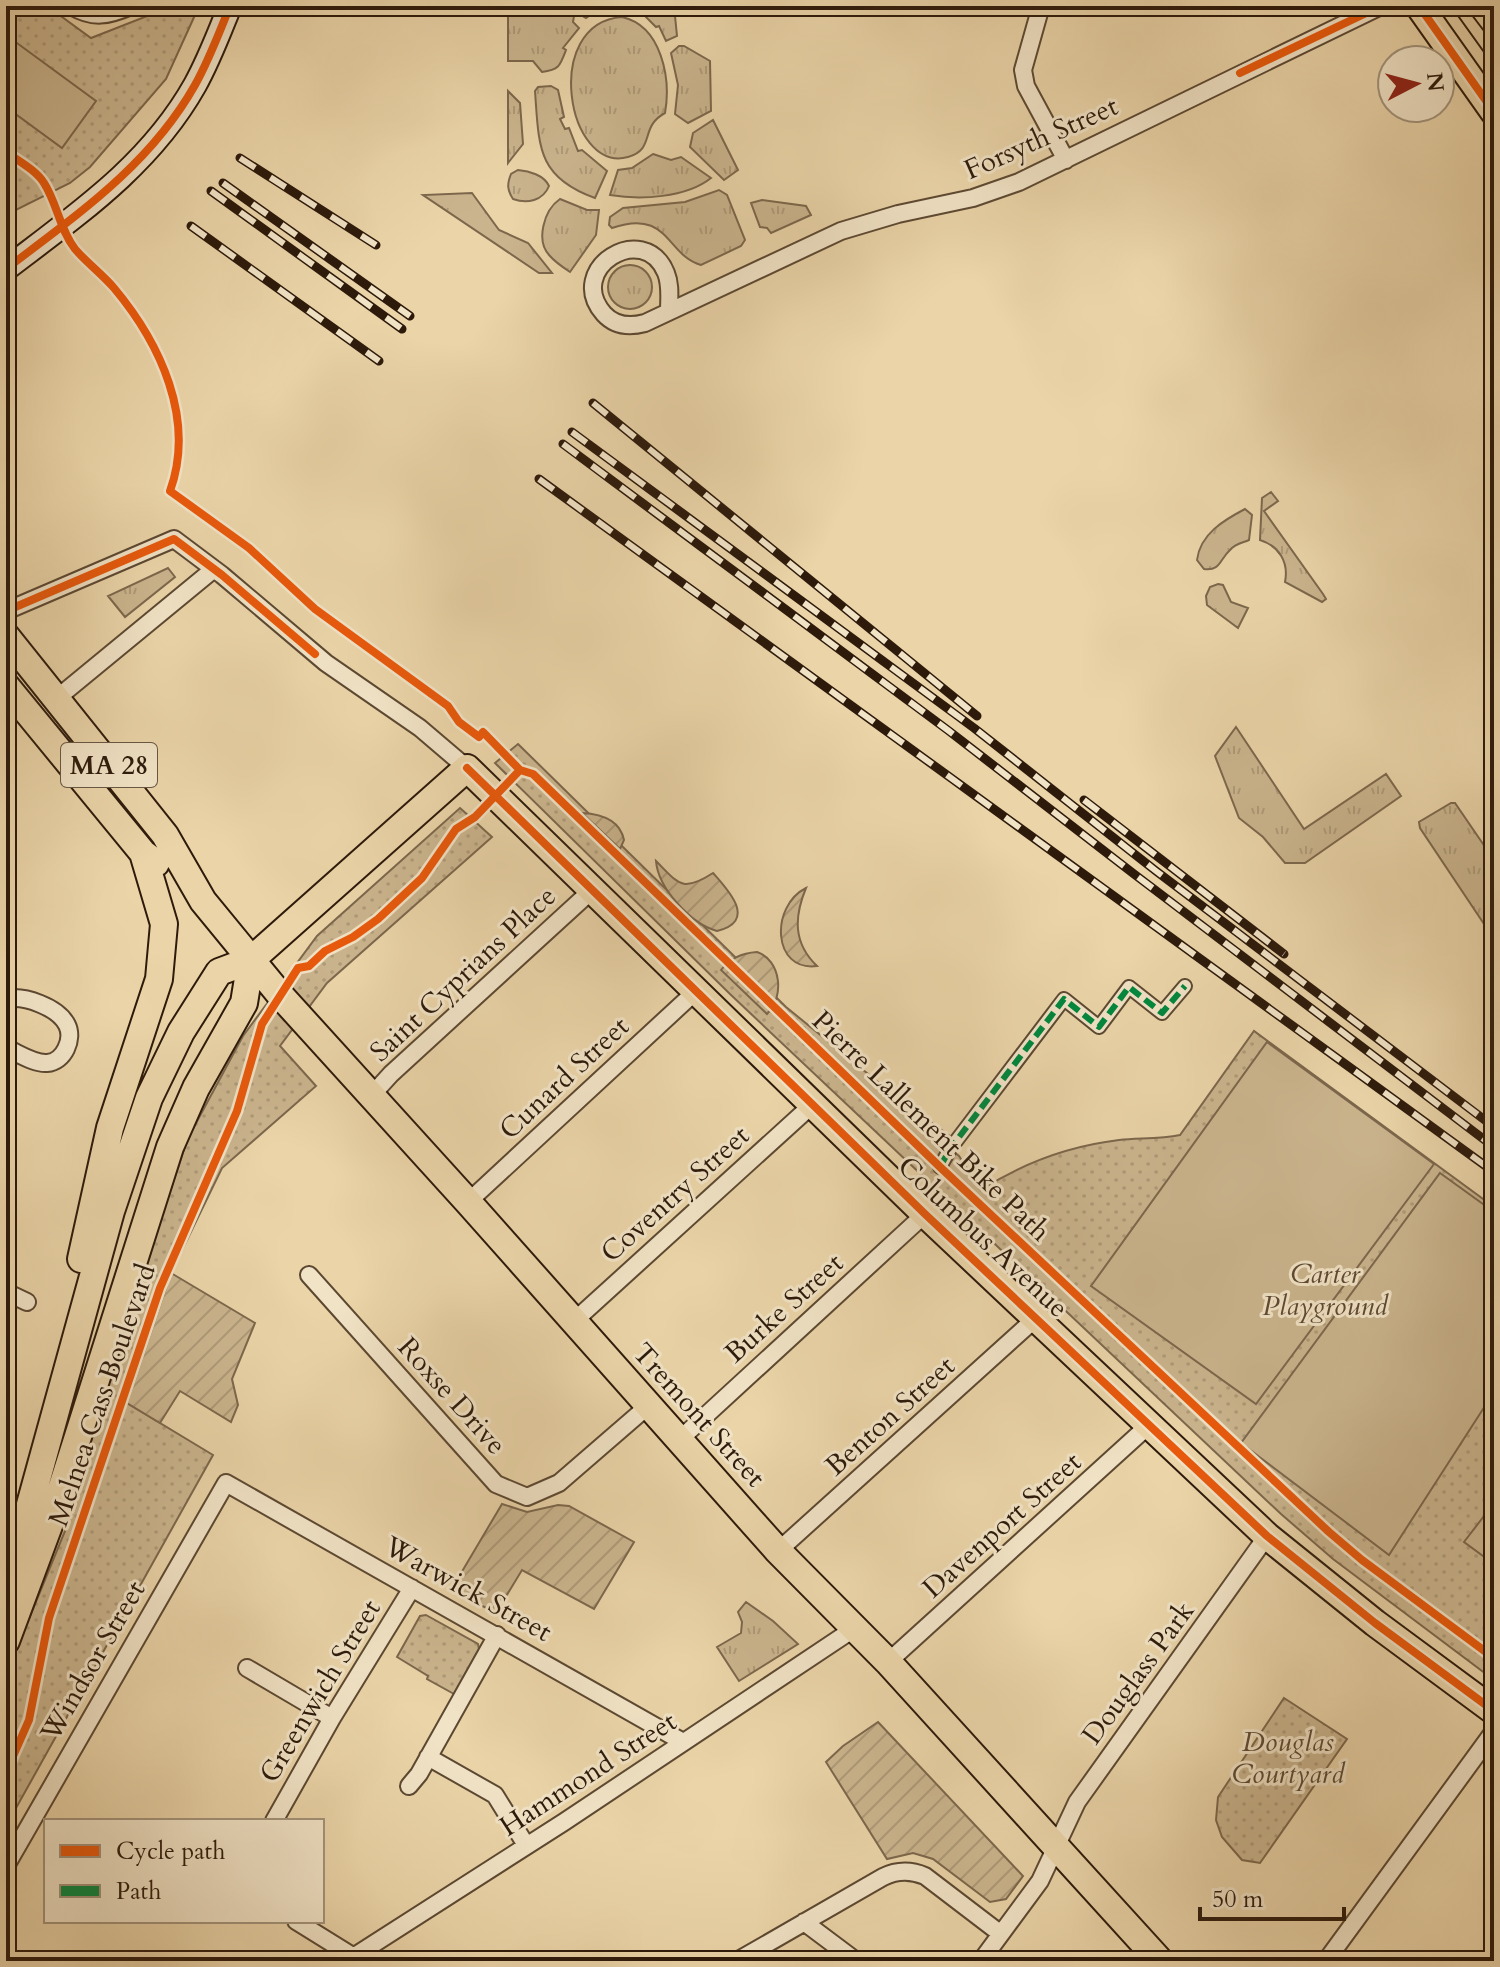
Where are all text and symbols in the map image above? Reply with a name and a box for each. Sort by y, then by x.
north arrow [1376,44,1456,124]
text: N [1419,71,1451,93]
street label: Forsyth Street [958,87,1124,189]
road number: MA 28 [61,743,157,787]
street label: Saint Cyprians Place [362,878,564,1070]
street label: Pierre Lallement Bike Path [804,1002,1058,1250]
street label: Cunard Street [491,1008,637,1148]
street label: Coventry Street [592,1117,758,1271]
street label: Columbus Avenue [889,1148,1077,1326]
street label: Burke Street [717,1245,852,1371]
park label: Carter Playground [1262,1255,1389,1325]
street label: Melnea Cass Boulevard [39,1259,165,1531]
street label: Roxse Drive [389,1329,515,1463]
street label: Tremont Street [624,1335,774,1495]
street label: Benton Street [817,1347,963,1484]
street label: Davenport Street [914,1443,1090,1607]
street label: Warwick Street [376,1527,559,1651]
street label: Windsor Street [31,1574,154,1749]
street label: Greenwich Street [250,1592,390,1790]
street label: Douglass Park [1073,1594,1203,1752]
street label: Hammond Street [492,1703,684,1845]
park label: Douglas Courtyard [1232,1723,1346,1793]
legend [44,1819,324,1923]
text: Cycle path [116,1835,225,1868]
scale bar [1200,1871,1344,1921]
text: Path [116,1875,161,1908]
text: 50 m [1212,1883,1264,1916]

